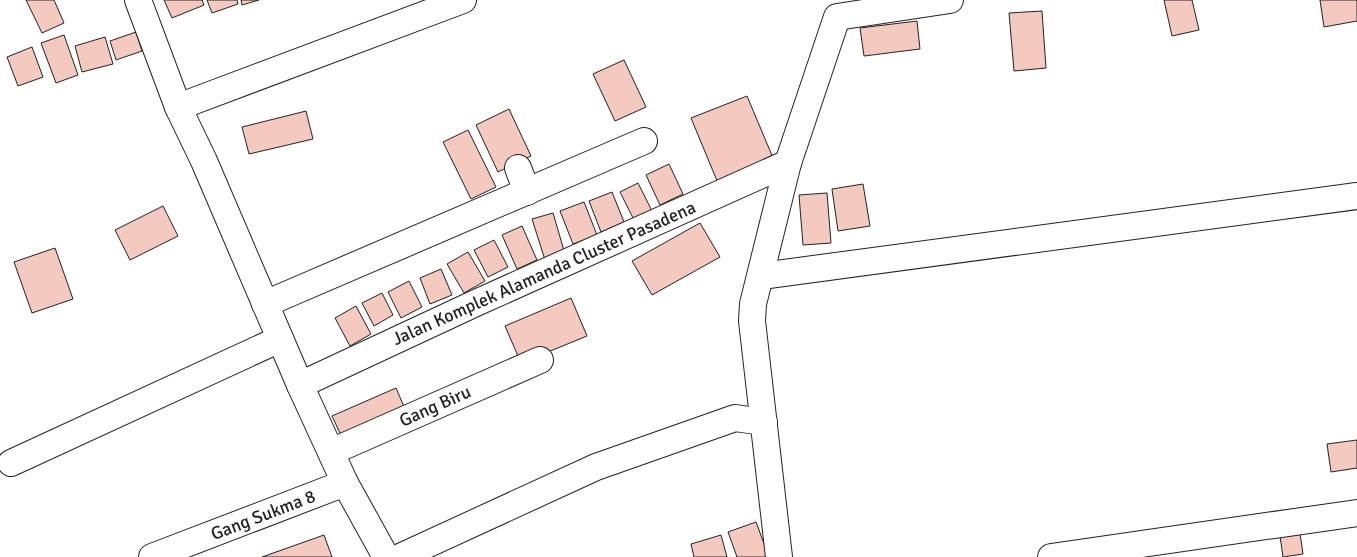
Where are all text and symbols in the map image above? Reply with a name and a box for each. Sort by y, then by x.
street label: Jalan Komplek Alamanda Cluster Pasadena [389,196,699,350]
street label: Gang Biru [396,380,474,432]
street label: Gang Sukma 8 [208,485,318,545]

